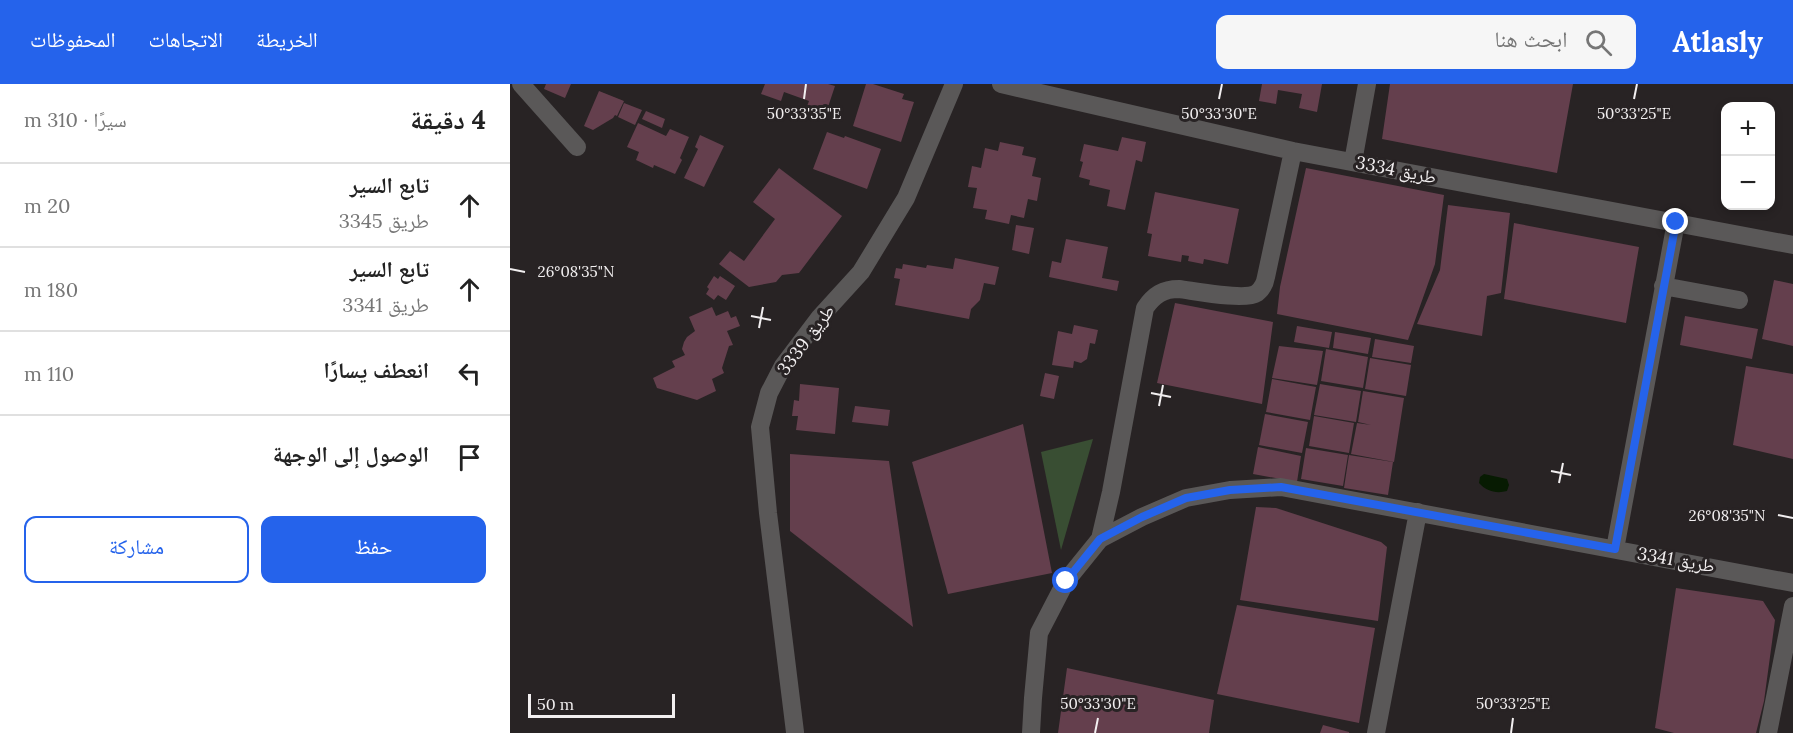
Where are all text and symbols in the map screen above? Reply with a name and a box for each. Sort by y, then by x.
search box [1216,15,1636,69]
text: Atlasly [1672,24,1763,60]
text: ابحث هنا [1495,25,1567,53]
text: المحفوظات [30,26,115,53]
text: الاتجاهات [148,26,223,53]
text: الخريطة [256,26,318,53]
icon: search [1582,26,1615,59]
map controls [1721,102,1775,210]
button: + [1721,102,1775,156]
text: 4 دقيقة [410,103,486,136]
text: 50°33'35"E [767,104,841,123]
text: 50°33'30"E [1181,104,1257,123]
text: 50°33'25"E [1597,104,1671,123]
text: سيرًا · 310 m [24,107,127,132]
street label: طريق 3334 [1354,150,1438,189]
button: − [1721,156,1775,210]
text: تابع السير [350,171,429,199]
icon: ahead [453,189,486,222]
text: 20 m [24,193,70,218]
text: طريق 3345 [339,208,429,233]
route end [1662,208,1688,234]
text: تابع السير [350,255,429,283]
text: 26°08'35"N [538,262,614,281]
icon: ahead [453,273,486,306]
text: 180 m [24,277,78,302]
text: طريق 3341 [342,292,429,317]
street label: طريق 3339 [772,300,839,379]
text: انعطف يسارًا [323,356,429,384]
icon: left [453,357,486,390]
text: 110 m [24,361,74,386]
text: الوصول إلى الوجهة [273,440,429,468]
icon: arrive [453,441,486,474]
text: 26°08'35"N [1689,506,1765,525]
button: مشاركة [24,516,249,583]
button: حفظ [261,516,486,583]
street label: طريق 3341 [1636,541,1716,578]
route start [1052,567,1078,593]
scale bar [528,691,675,718]
text: 50 m [537,694,574,714]
text: 50°33'30"E [1060,694,1136,713]
text: 50°33'25"E [1476,694,1550,713]

